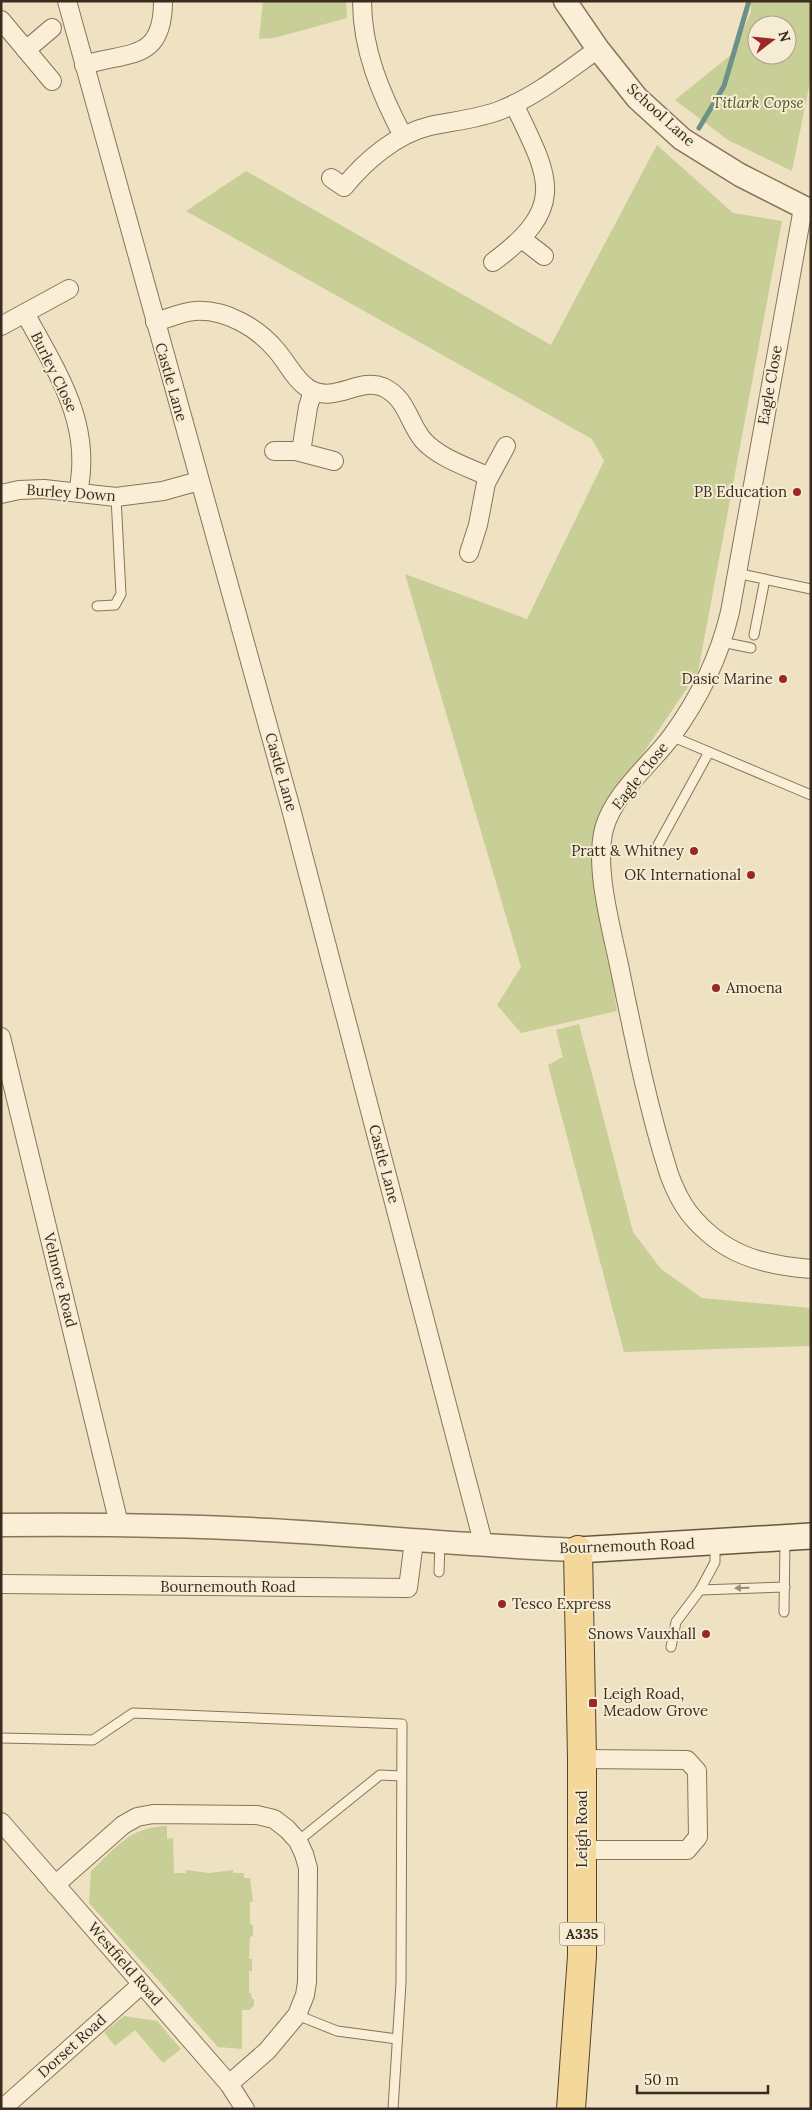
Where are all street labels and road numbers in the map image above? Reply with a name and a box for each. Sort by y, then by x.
street label: School Lane [623,79,699,150]
street label: Burley Close [27,329,82,415]
street label: Castle Lane [151,340,192,423]
street label: Eagle Close [753,344,786,426]
street label: Burley Down [26,480,116,505]
street label: Castle Lane [261,730,302,813]
street label: Eagle Close [607,738,672,813]
street label: Castle Lane [365,1122,404,1206]
street label: Velmore Road [39,1230,81,1329]
street label: Bournemouth Road [559,1534,695,1557]
street label: Bournemouth Road [160,1577,296,1596]
street label: Leigh Road [572,1790,591,1868]
street label: Westfield Road [84,1918,167,2009]
road number: A335 [560,1922,604,1946]
street label: Dorset Road [33,2010,110,2081]

